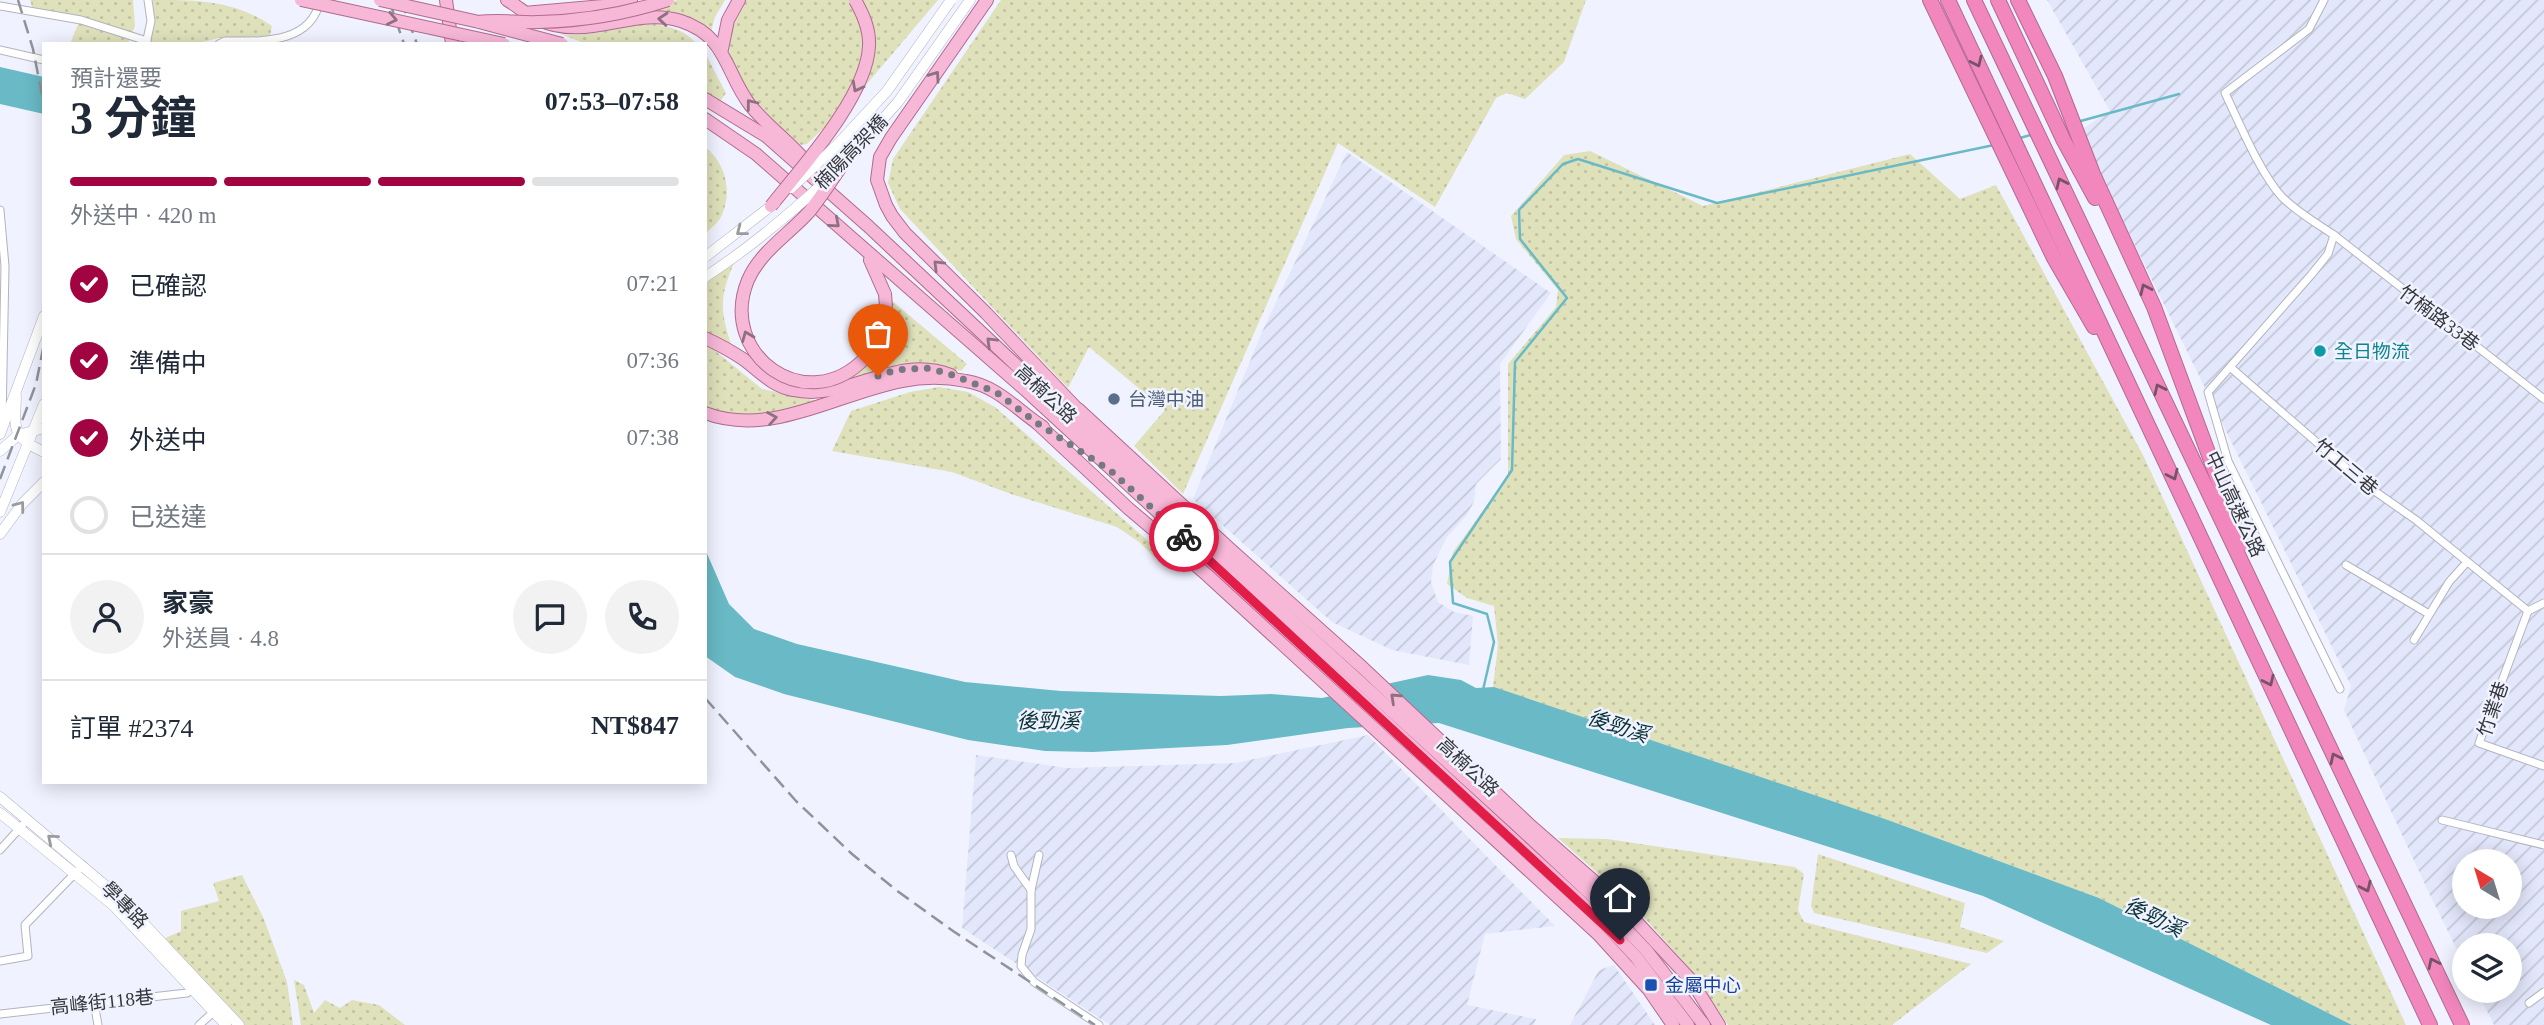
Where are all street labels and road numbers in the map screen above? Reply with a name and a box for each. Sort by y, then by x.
street label: 楠陽高架橋 [810,111,892,193]
street label: 竹楠路33巷 [2395,281,2483,355]
street label: 高楠公路 [1011,360,1081,428]
street label: 竹工三巷 [2310,435,2382,499]
street label: 中山高速公路 [2201,448,2269,560]
street label: 竹業巷 [2474,679,2512,739]
street label: 高楠公路 [1433,733,1503,801]
street label: 學專路 [97,877,153,933]
street label: 高峰街118巷 [49,986,155,1018]

